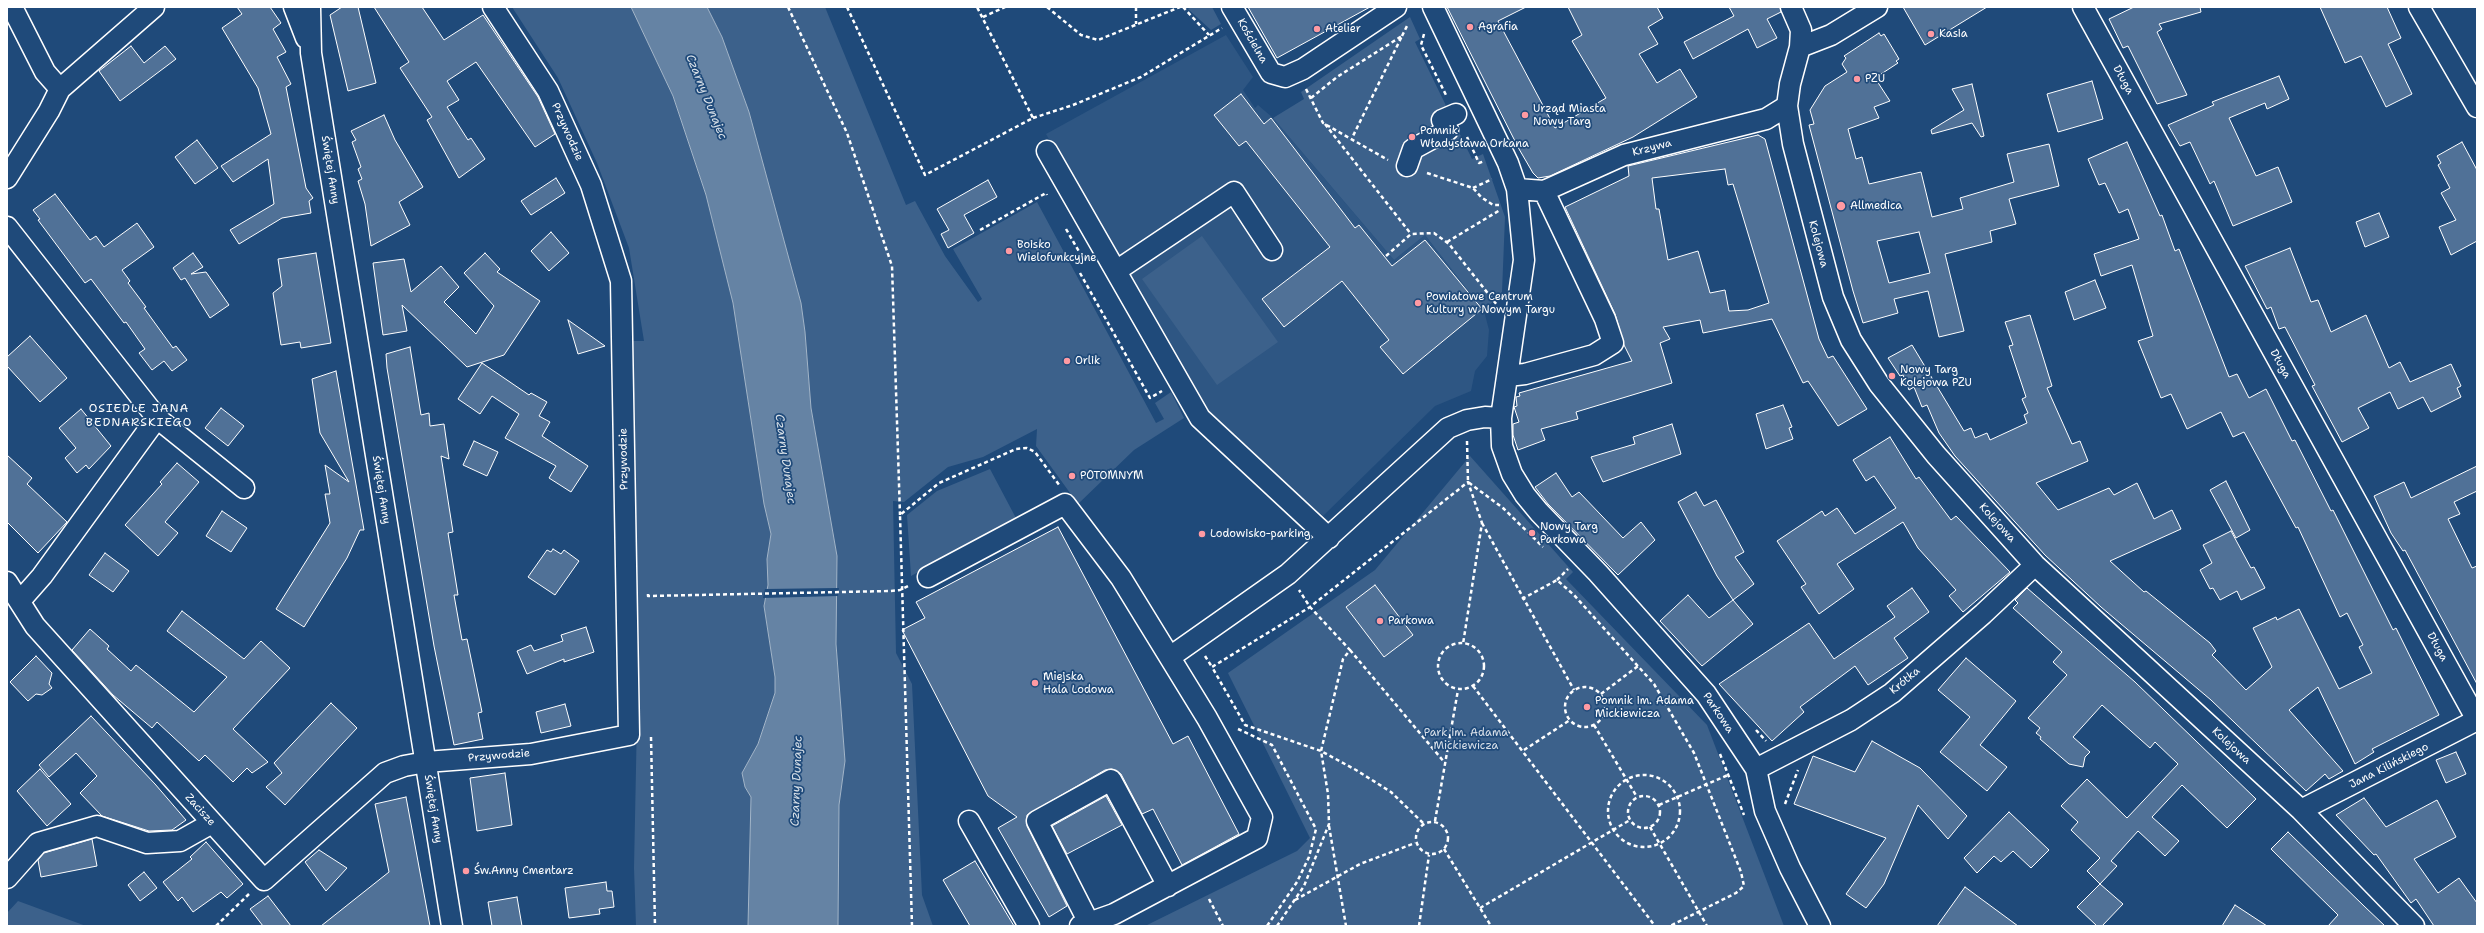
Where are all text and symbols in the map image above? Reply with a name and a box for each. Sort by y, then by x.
street label: Kościelna [1234,16,1270,66]
place label: Agrafia [1478,20,1518,34]
place label: Atelier [1325,22,1361,36]
marker: Agrafia [1465,22,1475,32]
marker: Atelier [1312,24,1322,34]
place label: Kasia [1939,27,1968,41]
marker: Kasia [1926,29,1936,39]
water label: Czarny Dunajec [682,52,730,142]
street label: Długa [2110,63,2136,97]
place label: PZU [1865,72,1885,86]
marker: PZU [1852,74,1862,84]
street label: Przywodzie [548,101,586,163]
place label: Urząd Miasta Nowy Targ [1533,102,1606,128]
marker: Urząd Miasta Nowy Targ [1520,110,1530,120]
place label: Pomnik Władysława Orkana [1420,124,1529,150]
marker: Pomnik Władysława Orkana [1407,132,1417,142]
street label: Świętej Anny [318,135,342,205]
street label: Krzywa [1631,137,1673,159]
place label: Allmedica [1850,199,1902,213]
marker: Allmedica [1835,200,1847,212]
street label: Kolejowa [1805,219,1831,269]
place label: Boisko Wielofunkcyjne [1017,238,1097,264]
marker: Boisko Wielofunkcyjne [1004,246,1014,256]
place label: Powiatowe Centrum Kultury w Nowym Targu [1426,290,1555,316]
marker: Powiatowe Centrum Kultury w Nowym Targu [1413,298,1423,308]
street label: Długa [2267,347,2293,381]
place label: Orlik [1075,354,1100,368]
marker: Orlik [1062,356,1072,366]
place label: Nowy Targ Kolejowa PZU [1900,363,1972,389]
marker: Nowy Targ Kolejowa PZU [1887,371,1897,381]
district label: OSIEDLE JANA BEDNARSKIEGO [86,402,192,430]
water label: Czarny Dunajec [772,413,798,505]
street label: Przywodzie [617,428,631,490]
street label: Świętej Anny [369,455,393,525]
place label: POTOMNYM [1080,469,1144,483]
marker: POTOMNYM [1067,471,1077,481]
street label: Kolejowa [1976,501,2018,545]
place label: Nowy Targ Parkowa [1540,520,1598,546]
place label: Lodowisko-parking [1210,527,1311,541]
marker: Nowy Targ Parkowa [1527,528,1537,538]
marker: Lodowisko-parking [1197,529,1207,539]
place label: Parkowa [1388,614,1434,628]
marker: Parkowa [1375,616,1385,626]
street label: Długa [2424,630,2450,664]
street label: Krótka [1887,665,1923,697]
place label: Miejska Hala Lodowa [1043,670,1114,696]
marker: Miejska Hala Lodowa [1030,678,1040,688]
street label: Parkowa [1700,690,1736,736]
place label: Pomnik im. Adama Mickiewicza [1595,694,1694,720]
marker: Pomnik im. Adama Mickiewicza [1582,702,1592,712]
street label: Kolejowa [2209,725,2253,767]
park label: Park im. Adama Mickiewicza [1424,726,1508,752]
water label: Czarny Dunajec [788,735,806,827]
street label: Jana Kilińskiego [2347,740,2431,792]
street label: Przywodzie [468,747,530,765]
street label: Świętej Anny [421,774,445,844]
street label: Zacisze [182,791,218,829]
place label: Św.Anny Cmentarz [474,864,574,878]
marker: Św.Anny Cmentarz [461,866,471,876]

